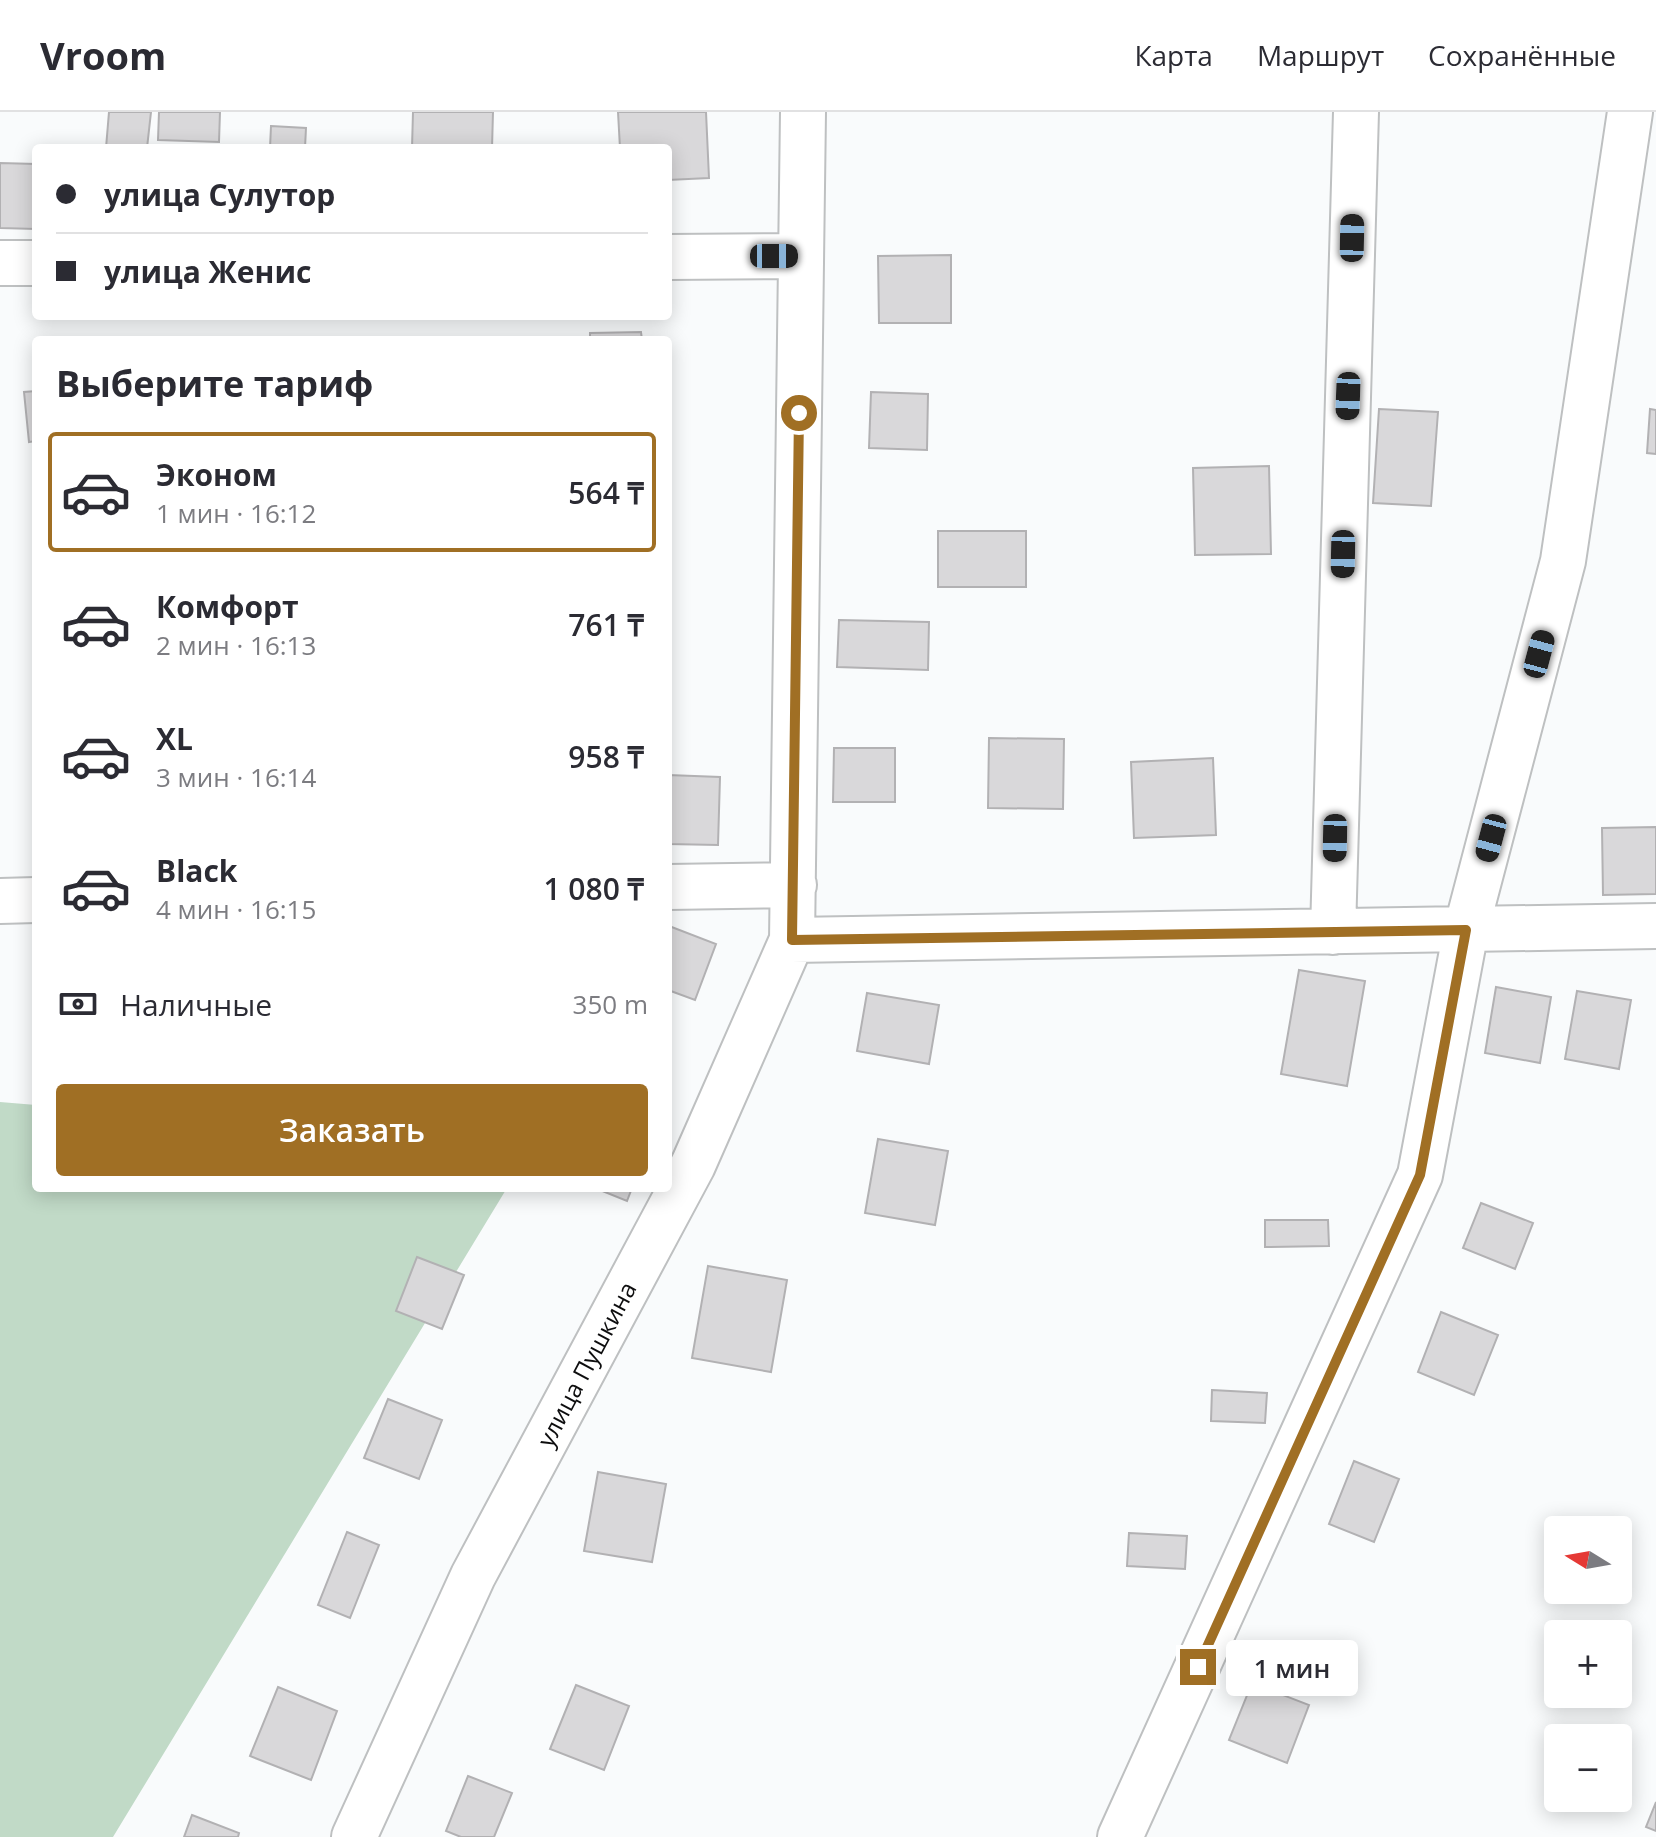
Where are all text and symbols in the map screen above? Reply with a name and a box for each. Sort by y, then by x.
text: Vroom [40,29,166,81]
text: Карта [1134,36,1213,74]
text: Маршрут [1257,36,1384,74]
text: Сохранённые [1428,36,1616,74]
text: улица Сулутор [104,174,335,215]
car [1340,214,1364,262]
car [750,244,798,268]
text: улица Женис [104,251,311,292]
text: Выберите тариф [56,359,373,408]
car [1335,372,1361,420]
route start [781,395,817,431]
text: Эконом [156,454,277,495]
icon: car [60,456,132,528]
text: 564 ₸ [568,472,644,513]
text: 1 мин · 16:12 [156,495,316,531]
car [1331,530,1355,578]
text: Комфорт [156,586,299,627]
icon: car [60,588,132,660]
text: 761 ₸ [568,604,644,645]
text: 2 мин · 16:13 [156,627,316,663]
car [1521,628,1557,680]
text: XL [156,718,193,759]
icon: car [60,720,132,792]
text: 958 ₸ [568,736,644,777]
text: 3 мин · 16:14 [156,759,316,795]
car [1473,812,1509,864]
car [1323,814,1347,862]
text: Black [156,850,237,891]
icon: car [60,852,132,924]
text: 1 080 ₸ [543,868,644,909]
text: 4 мин · 16:15 [156,891,316,927]
icon: cash [56,982,100,1026]
text: Наличные [120,984,272,1025]
text: 350 m [573,986,648,1022]
button: Заказать [56,1084,648,1176]
street label: улица Пушкина [529,1276,643,1452]
north arrow [1544,1516,1632,1604]
map controls [1544,1516,1632,1812]
button: + [1544,1620,1632,1708]
callout: 1 мин [1226,1639,1358,1695]
route end [1180,1649,1216,1685]
text: 1 мин [1254,1650,1330,1686]
button: − [1544,1724,1632,1812]

